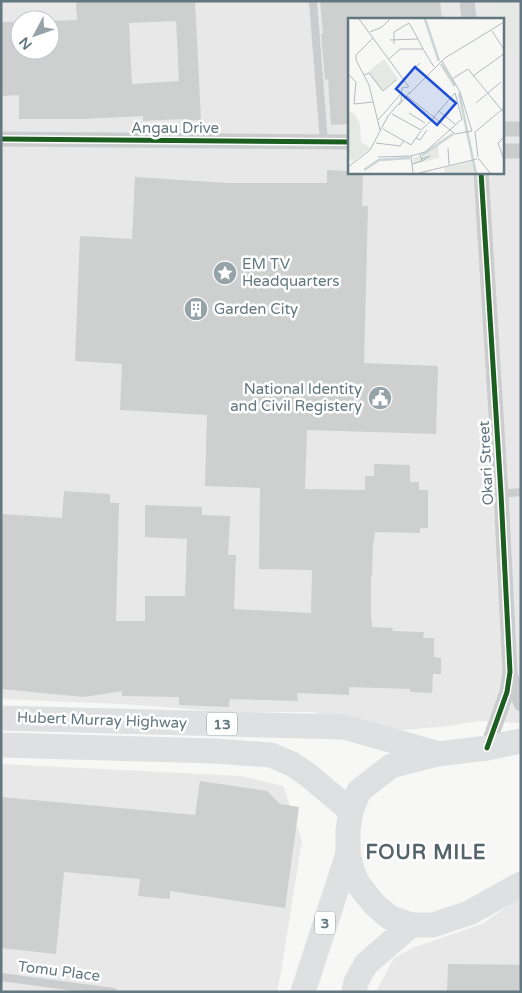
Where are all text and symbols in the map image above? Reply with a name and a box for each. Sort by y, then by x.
north arrow [10,10,60,60]
inset map [348,18,504,174]
text: N [15,33,36,53]
street label: Angau Drive [131,119,219,137]
place label: EM TV Headquarters [242,255,339,290]
place icon: EM TV Headquarters [212,260,238,286]
building icon: Garden City [183,296,209,322]
place label: Garden City [214,300,298,318]
place label: National Identity and Civil Registery [230,380,362,415]
public building icon: National Identity and Civil Registery [367,385,393,411]
street label: Okari Street [475,420,497,506]
street label: Hubert Murray Highway [17,708,187,732]
road number: 13 [207,712,237,736]
district label: FOUR MILE [366,841,486,865]
road number: 3 [315,911,335,934]
street label: Tomu Place [17,957,101,985]

